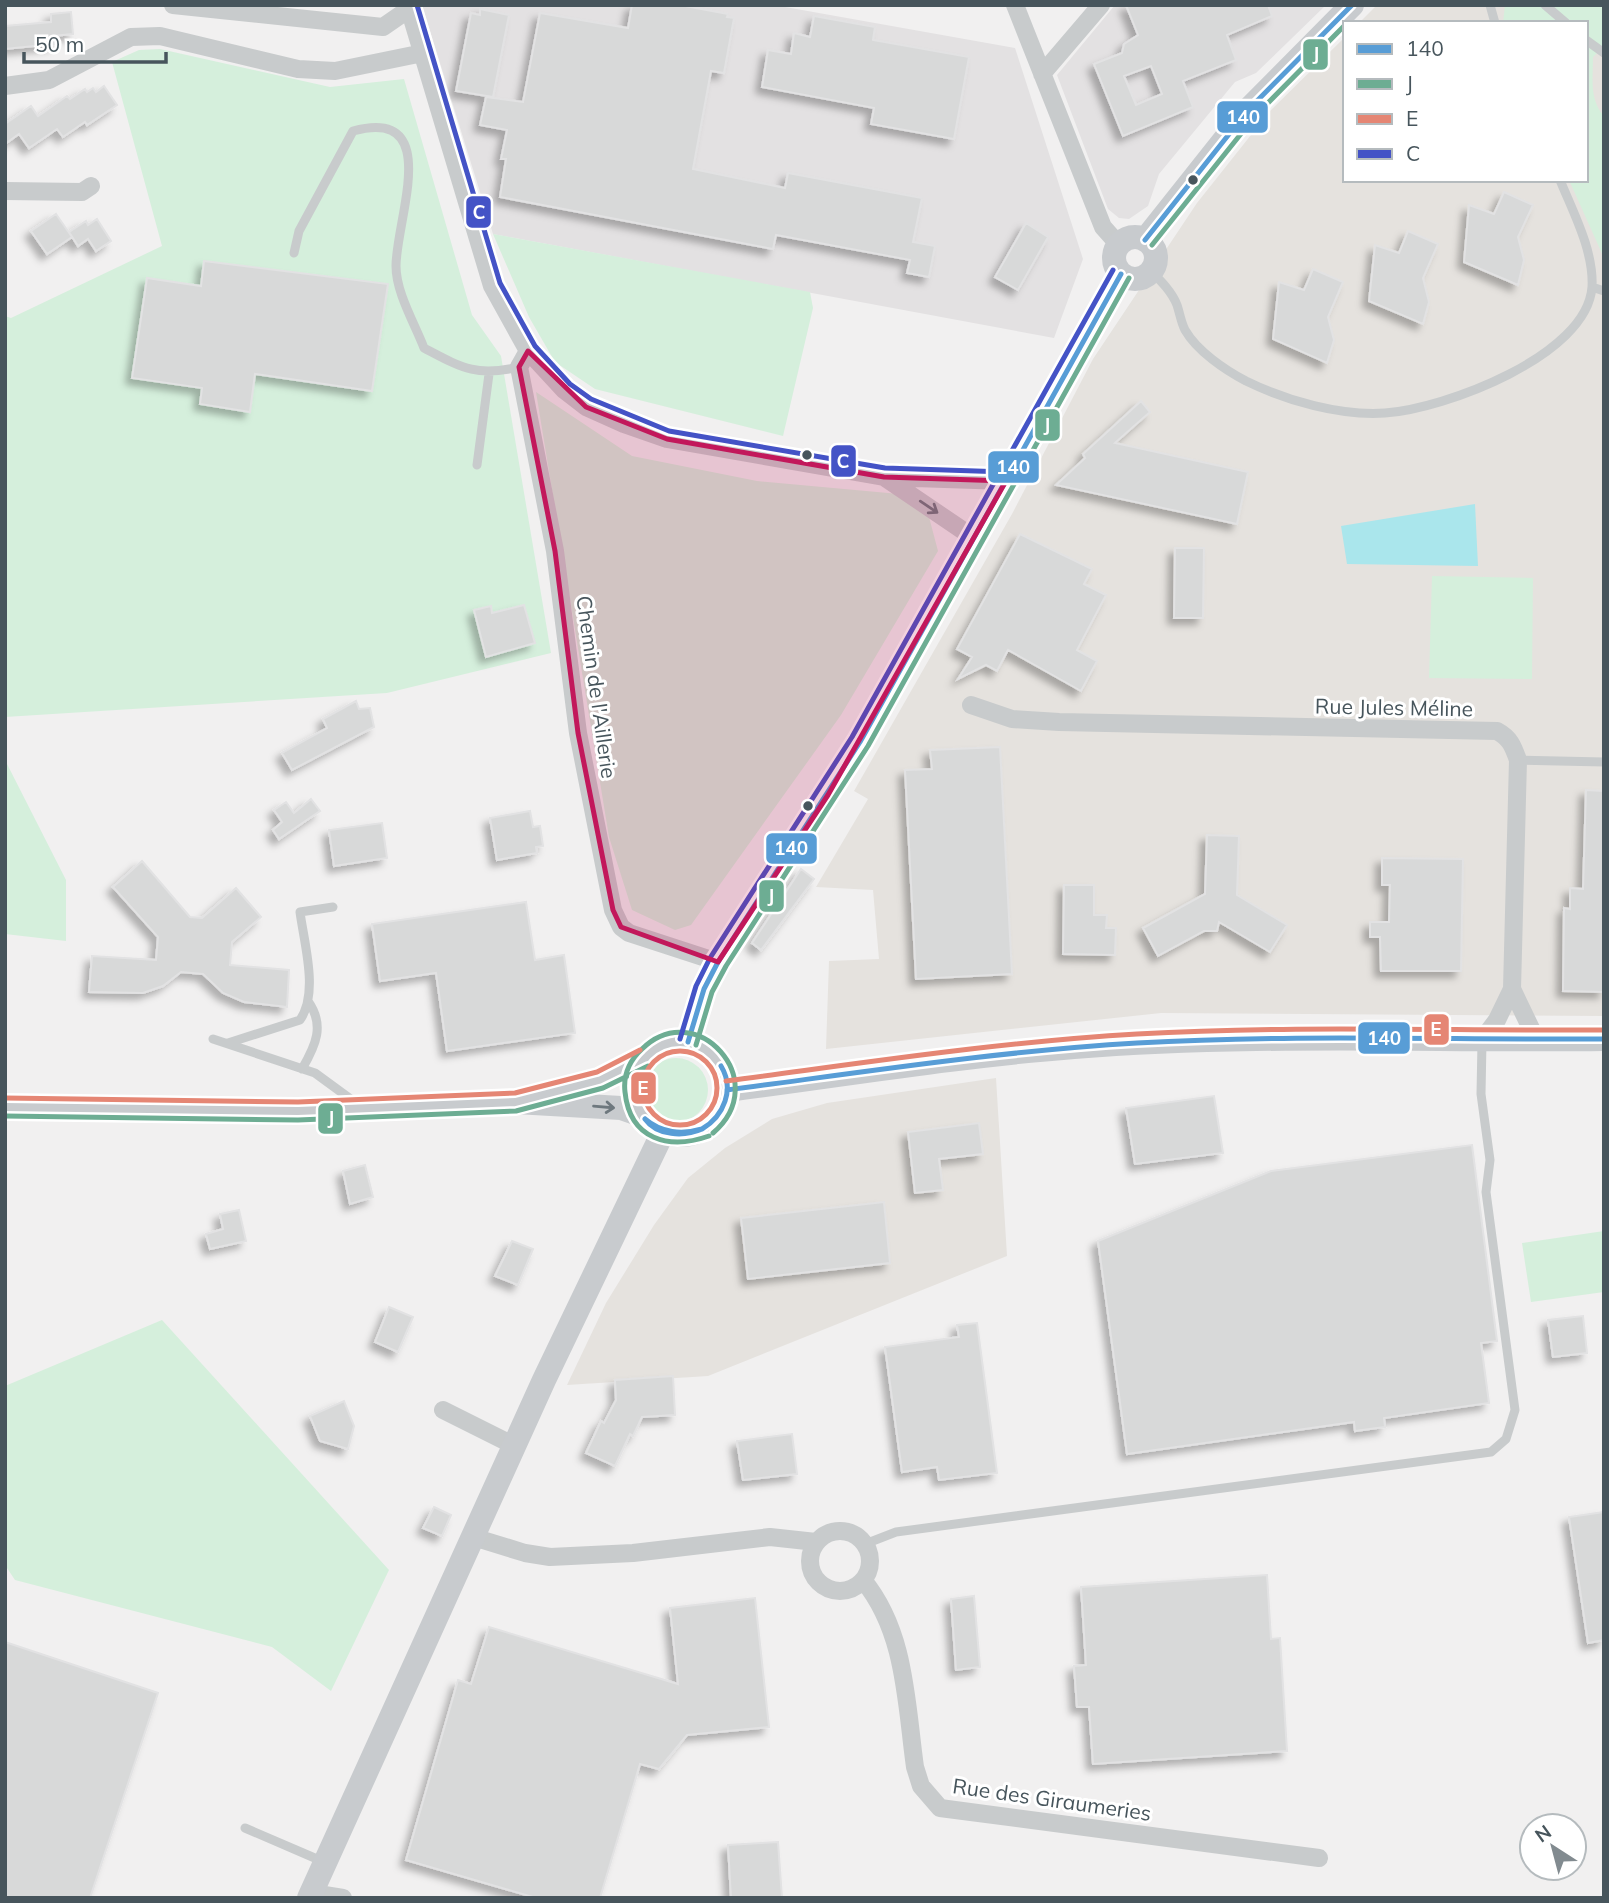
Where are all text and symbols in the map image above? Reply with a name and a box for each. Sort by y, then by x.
scale bar [24,21,166,65]
legend [1343,21,1588,182]
text: 50 m [35,31,84,57]
text: 140 [1406,35,1444,61]
line badge: J [1302,38,1329,71]
text: J [1313,42,1319,66]
text: J [1406,70,1413,96]
line badge: 140 [1216,100,1269,134]
text: 140 [1226,105,1260,129]
text: E [1406,105,1418,131]
text: C [1406,140,1420,166]
unlabelled marker [1186,173,1200,187]
line badge: C [465,195,492,229]
text: C [472,200,486,224]
line badge: J [1034,408,1061,442]
text: J [1044,413,1050,437]
line badge: C [830,444,857,478]
unlabelled marker [800,448,814,462]
text: C [836,449,850,473]
line badge: 140 [987,450,1040,484]
text: 140 [996,455,1030,479]
one-way arrow [919,500,938,514]
street label: Chemin de l'Aillerie [571,594,623,780]
street label: Rue Jules Méline [1315,693,1473,721]
unlabelled marker [801,799,815,813]
line badge: 140 [765,832,818,865]
text: 140 [774,836,808,860]
line badge: J [758,879,785,913]
text: J [768,884,774,908]
line badge: E [1423,1013,1450,1046]
text: E [1430,1017,1442,1041]
line badge: 140 [1357,1021,1411,1055]
text: 140 [1367,1026,1401,1050]
line badge: E [630,1071,657,1105]
text: E [637,1076,649,1100]
one-way arrow [592,1101,614,1114]
line badge: J [317,1102,344,1135]
text: J [328,1106,334,1130]
street label: Rue des Giraumeries [951,1772,1153,1826]
north arrow [1518,1812,1588,1882]
text: N [1530,1819,1556,1847]

